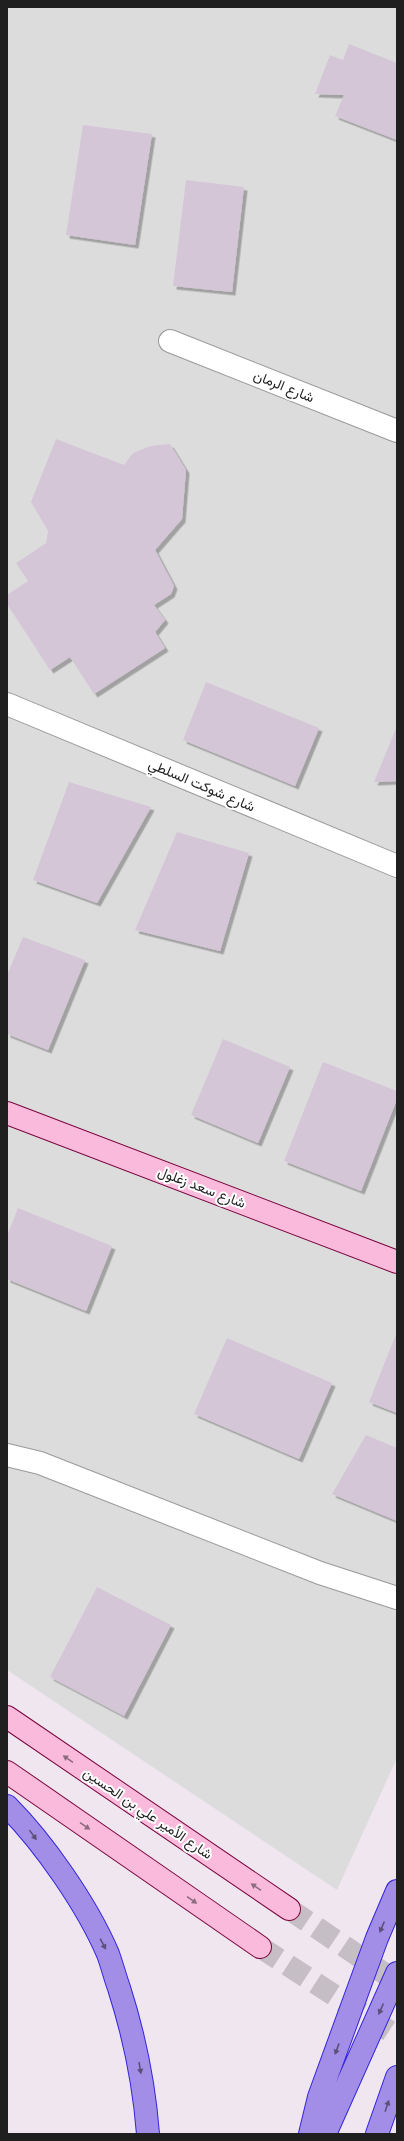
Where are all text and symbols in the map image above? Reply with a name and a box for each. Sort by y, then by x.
street label: شارع الرمان [250,365,317,408]
street label: شارع شوكت السلطي [145,754,258,818]
street label: شارع سعد زغلول [155,1161,249,1214]
one-way arrow [63,1755,73,1763]
street label: شارع الأمير علي بن الحسين [78,1762,216,1865]
one-way arrow [80,1822,90,1830]
one-way arrow [29,1829,37,1840]
one-way arrow [251,1883,262,1891]
one-way arrow [187,1896,197,1904]
one-way arrow [379,1921,385,1932]
one-way arrow [99,1938,106,1950]
one-way arrow [378,2003,384,2015]
one-way arrow [333,2043,339,2055]
one-way arrow [137,2062,143,2075]
one-way arrow [384,2099,390,2111]

